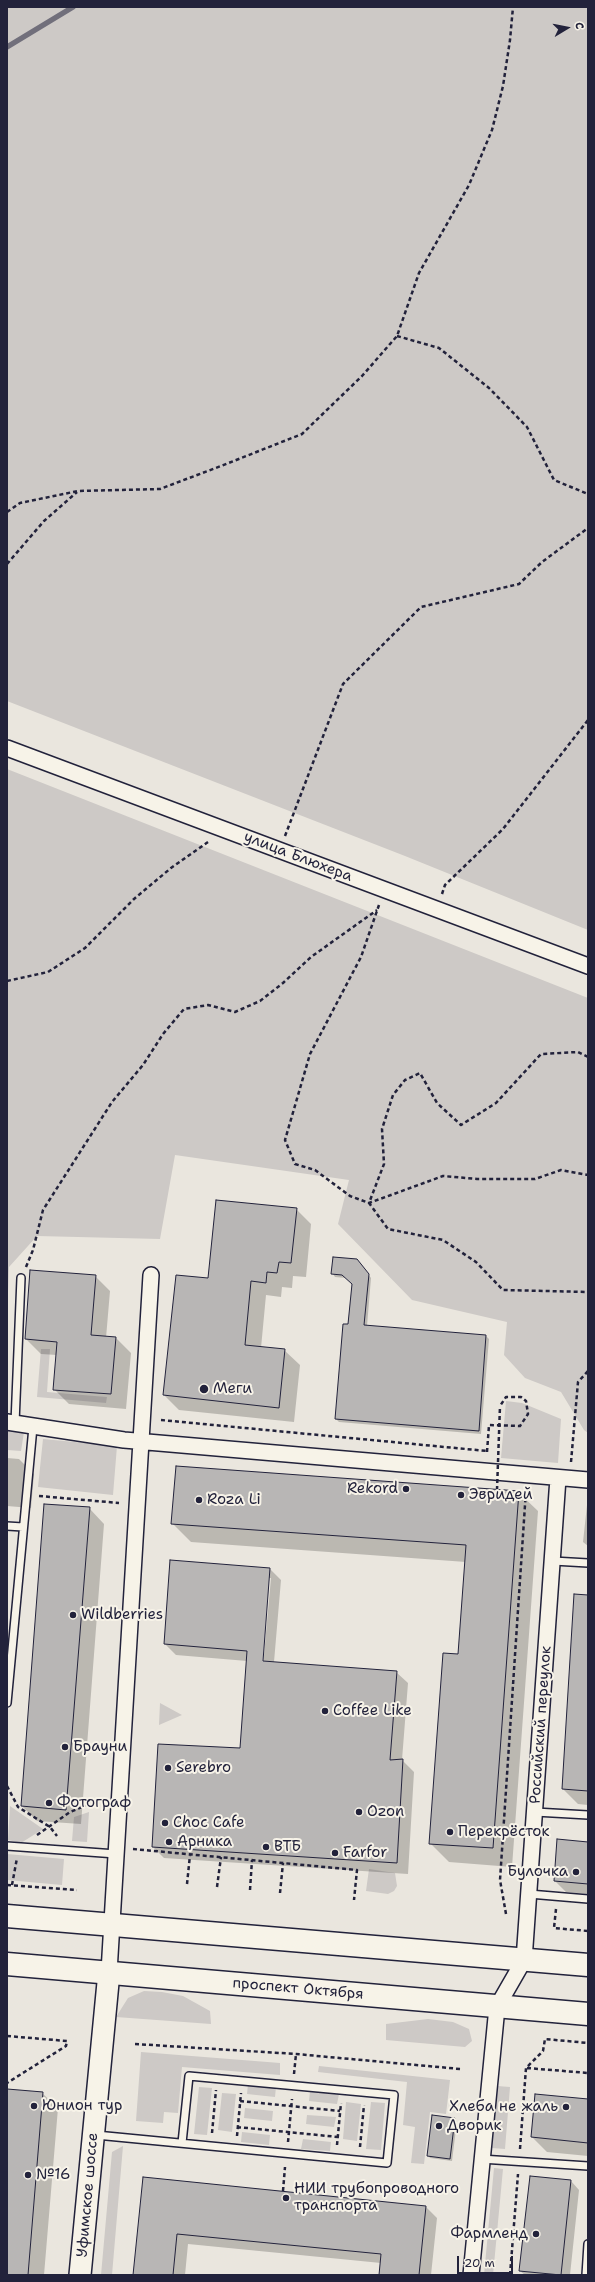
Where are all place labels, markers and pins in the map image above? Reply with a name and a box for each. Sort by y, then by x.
place label: Меги [213,1380,252,1398]
marker: Меги [198,1383,210,1395]
place label: Rekord [347,1480,398,1498]
marker: Rekord [401,1484,411,1494]
place label: Эвридей [469,1486,532,1504]
marker: Эвридей [456,1490,466,1500]
place label: Roza Li [207,1491,261,1509]
marker: Roza Li [194,1495,204,1505]
place label: Wildberries [81,1606,163,1624]
marker: Wildberries [68,1610,78,1620]
place label: Coffee Like [333,1702,412,1720]
marker: Coffee Like [320,1706,330,1716]
place label: Брауни [73,1738,127,1756]
marker: Брауни [60,1742,70,1752]
place label: Serebro [176,1759,231,1777]
marker: Serebro [163,1763,173,1773]
place label: Фотограф [57,1794,131,1812]
marker: Фотограф [44,1798,54,1808]
place label: Ozon [367,1803,404,1821]
marker: Ozon [354,1807,364,1817]
place label: Choc Cafe [173,1814,244,1832]
marker: Choc Cafe [160,1818,170,1828]
place label: Перекрёсток [458,1823,549,1841]
marker: Перекрёсток [445,1827,455,1837]
place label: Арника [177,1833,232,1851]
marker: Арника [164,1837,174,1847]
place label: ВТБ [274,1838,301,1856]
marker: ВТБ [261,1842,271,1852]
place label: Farfor [343,1844,387,1862]
marker: Farfor [330,1848,340,1858]
place label: Булочка [507,1863,568,1881]
marker: Булочка [571,1867,581,1877]
place label: Юнион тур [42,2097,122,2115]
place label: Хлеба не жаль [449,2098,558,2116]
marker: Юнион тур [29,2101,39,2111]
marker: Хлеба не жаль [561,2102,571,2112]
place label: Дворик [447,2117,502,2135]
marker: Дворик [434,2121,444,2131]
place label: №16 [36,2166,70,2184]
marker: №16 [23,2170,33,2180]
place label: НИИ трубопроводного транспорта [294,2180,459,2215]
marker: НИИ трубопроводного транспорта [281,2193,291,2203]
place label: Фармленд [450,2225,528,2243]
marker: Фармленд [531,2229,541,2239]

